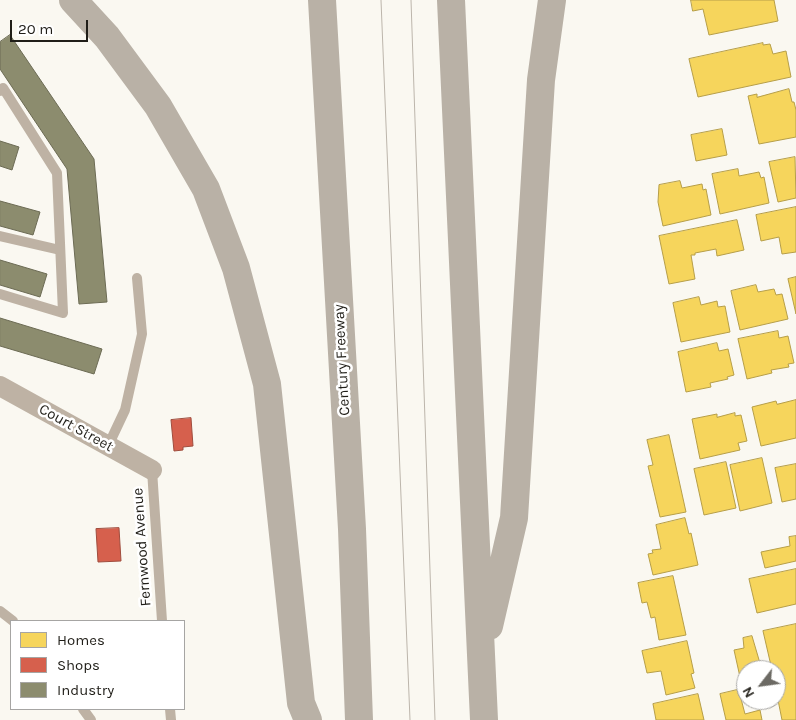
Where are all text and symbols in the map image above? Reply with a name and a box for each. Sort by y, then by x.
scale bar [12,10,90,42]
text: 20 m [18,20,53,38]
street label: Century Freeway [330,304,354,416]
street label: Court Street [36,400,116,456]
street label: Fernwood Avenue [129,487,155,607]
legend [10,620,185,710]
text: Homes [57,631,105,649]
text: Shops [57,656,100,674]
north arrow [736,660,786,710]
text: Industry [57,681,114,699]
text: N [739,684,758,701]

